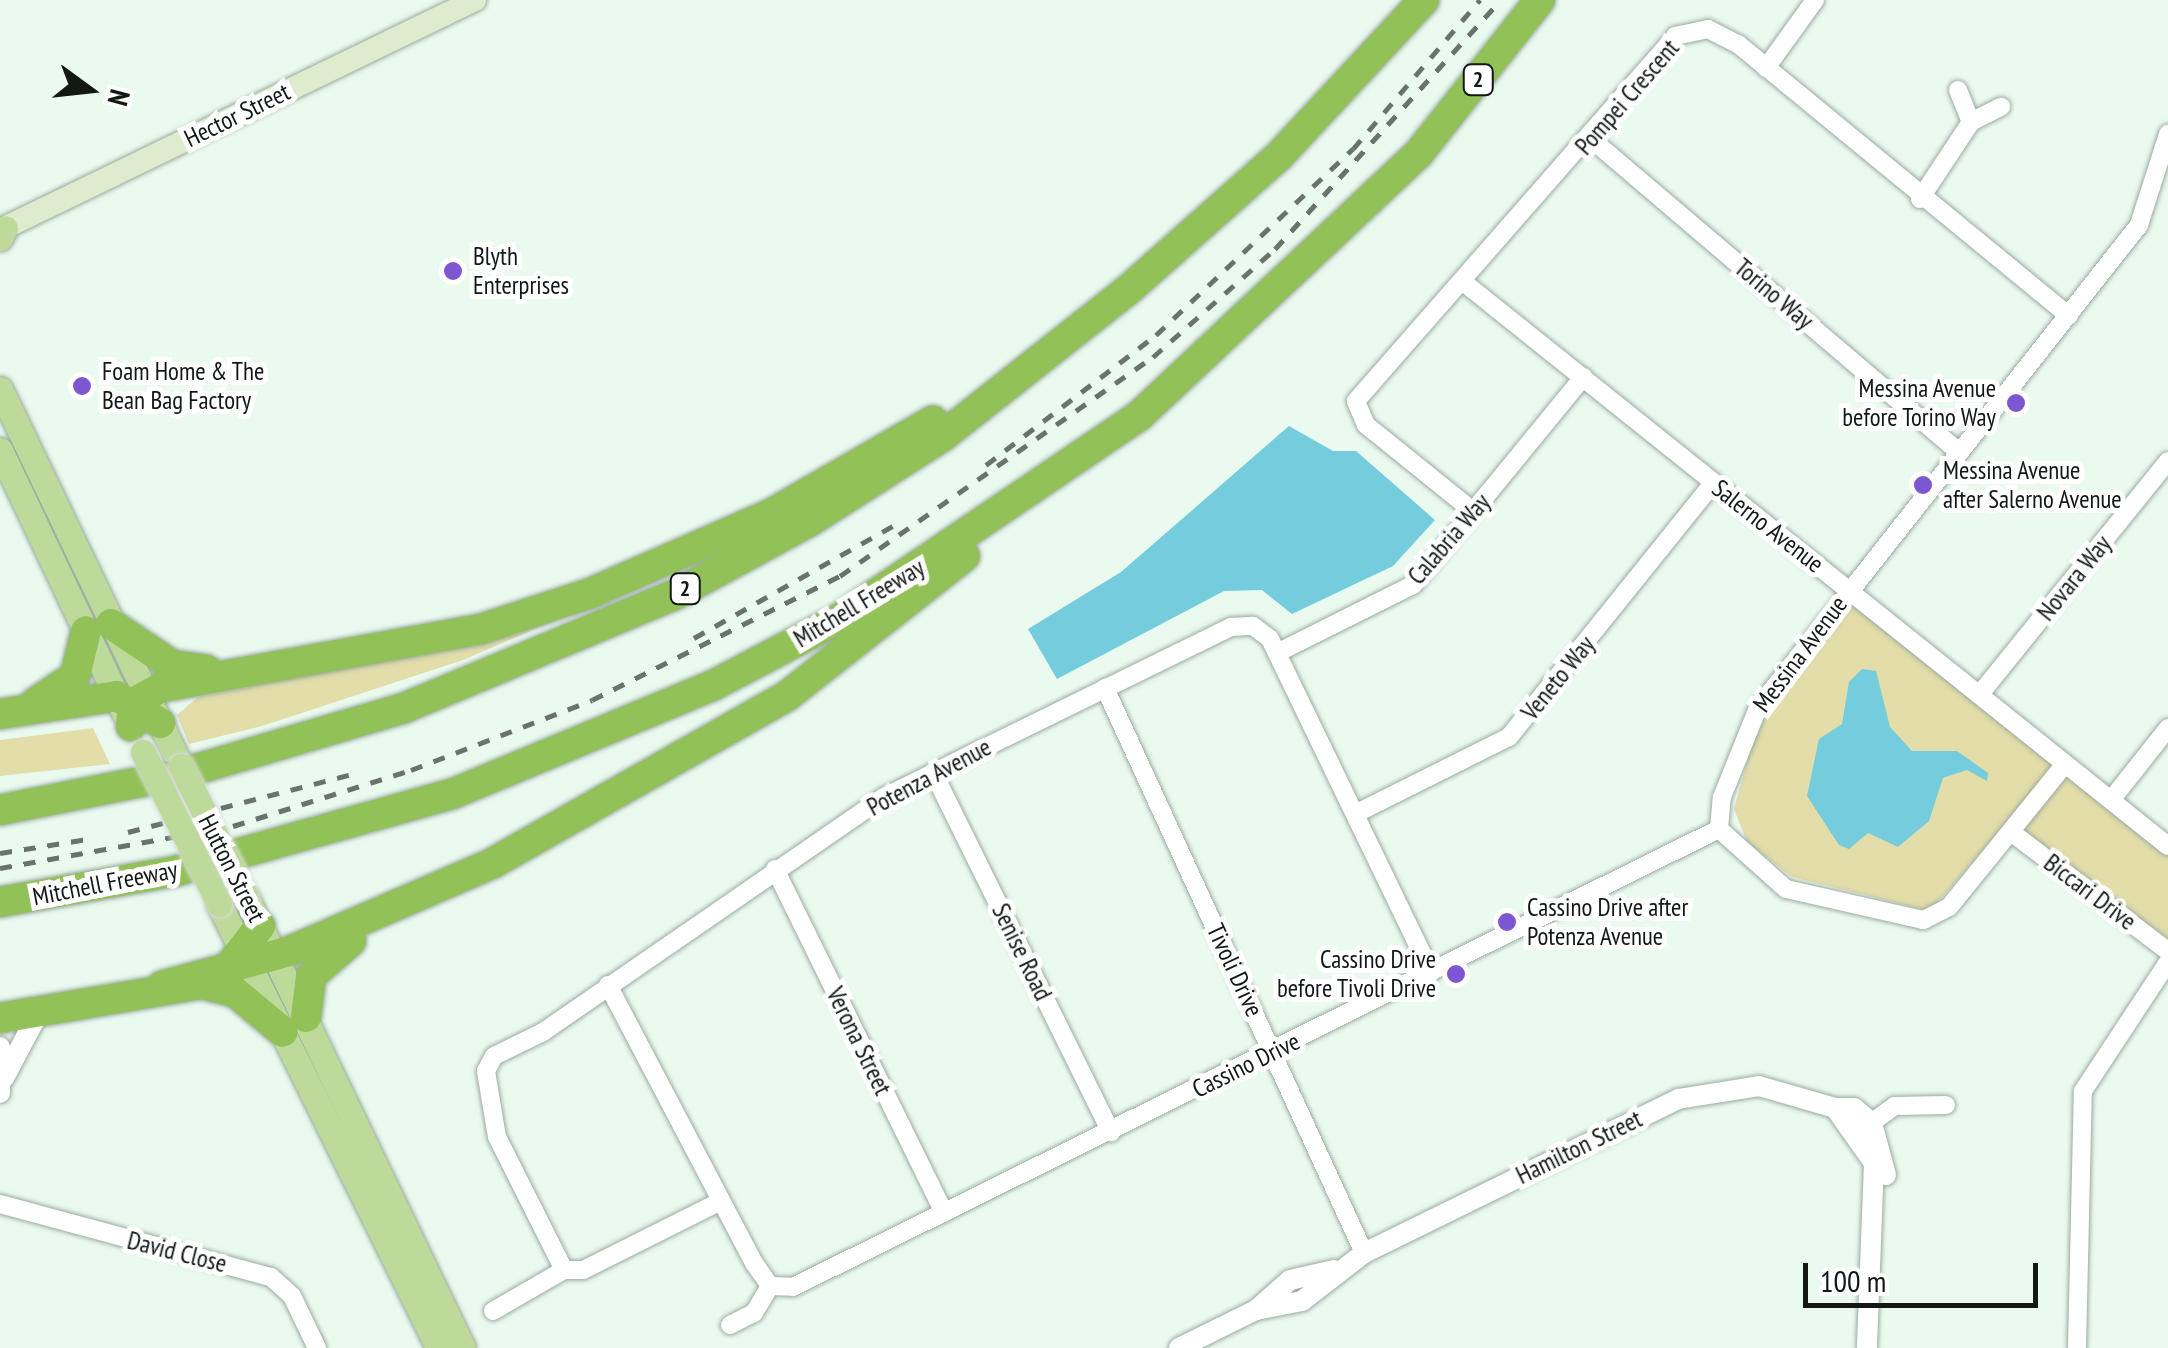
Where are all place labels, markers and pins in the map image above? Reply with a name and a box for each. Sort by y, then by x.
place label: Blyth Enterprises [473,242,569,301]
marker: Blyth Enterprises [442,260,464,282]
place label: Foam Home & The Bean Bag Factory [102,357,265,416]
place label: Messina Avenue before Torino Way [1841,374,1996,433]
marker: Foam Home & The Bean Bag Factory [71,375,93,397]
marker: Messina Avenue before Torino Way [2005,392,2027,414]
place label: Messina Avenue after Salerno Avenue [1943,456,2122,515]
marker: Messina Avenue after Salerno Avenue [1912,474,1934,496]
place label: Cassino Drive after Potenza Avenue [1527,893,1688,952]
marker: Cassino Drive after Potenza Avenue [1496,911,1518,933]
place label: Cassino Drive before Tivoli Drive [1276,945,1436,1004]
marker: Cassino Drive before Tivoli Drive [1445,963,1467,985]

